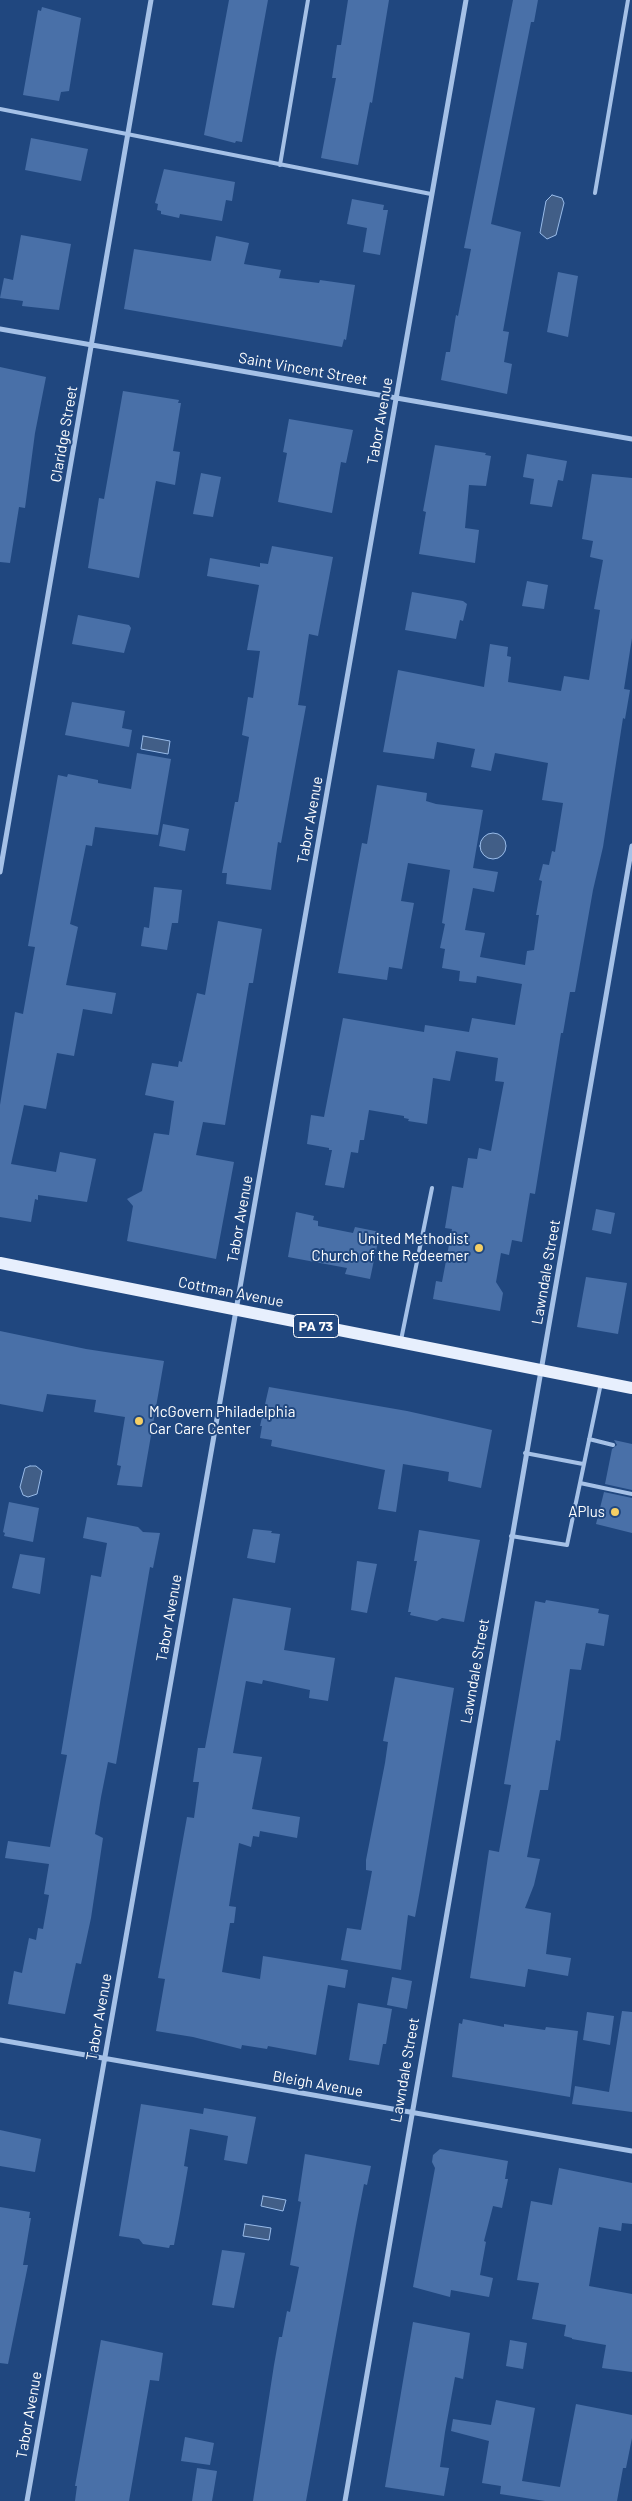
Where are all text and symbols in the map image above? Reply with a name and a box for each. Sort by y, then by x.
street label: Saint Vincent Street [237,349,369,389]
street label: Tabor Avenue [363,376,397,466]
street label: Claridge Street [47,384,81,484]
street label: Tabor Avenue [293,775,327,865]
street label: Tabor Avenue [223,1174,257,1264]
street label: Lawndale Street [528,1218,564,1326]
place label: United Methodist Church of the Redeemer [312,1230,469,1265]
marker: United Methodist Church of the Redeemer [473,1242,485,1254]
street label: Cottman Avenue [177,1273,285,1311]
road number: PA 73 [294,1314,338,1338]
place label: McGovern Philadelphia Car Care Center [149,1403,295,1438]
marker: McGovern Philadelphia Car Care Center [133,1415,145,1427]
place label: APlus [568,1503,605,1521]
marker: APlus [609,1506,621,1518]
street label: Tabor Avenue [152,1573,186,1663]
street label: Lawndale Street [457,1617,493,1725]
street label: Tabor Avenue [82,1972,116,2062]
street label: Lawndale Street [387,2016,423,2124]
street label: Bleigh Avenue [271,2067,365,2101]
street label: Tabor Avenue [12,2370,46,2460]

